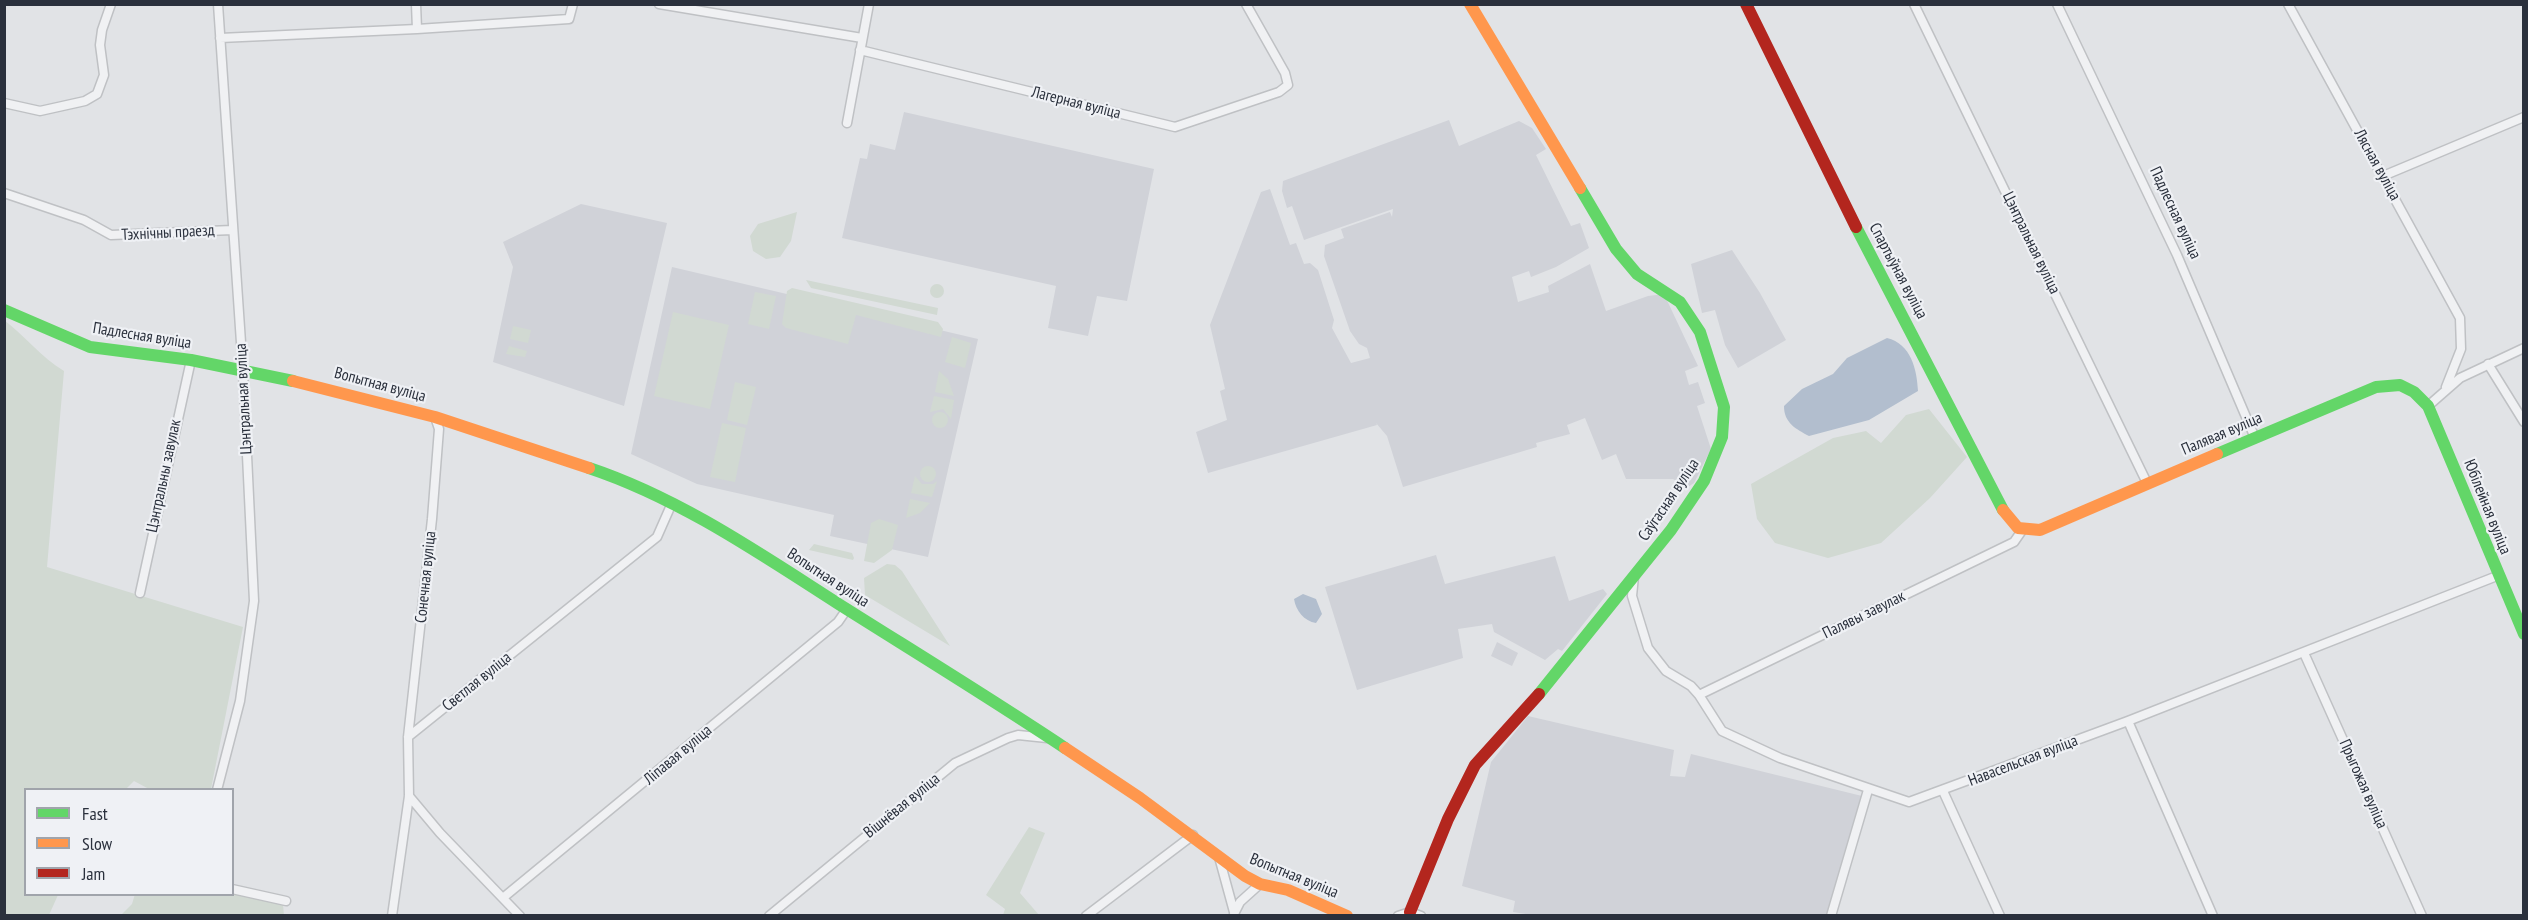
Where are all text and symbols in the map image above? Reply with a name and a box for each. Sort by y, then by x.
street label: Лагерная вуліца [1029,83,1123,123]
street label: Лясная вуліца [2350,126,2404,204]
street label: Падлесная вуліца [2145,164,2205,262]
street label: Цэнтральная вуліца [1998,189,2064,297]
street label: Спартыўная вуліца [1865,220,1931,322]
street label: Тэхнічны праезд [121,221,215,245]
street label: Падлесная вуліца [91,319,193,353]
street label: Цэнтральная вуліца [231,343,257,455]
street label: Вопытная вуліца [332,364,428,406]
street label: Палявая вуліца [2179,408,2265,460]
street label: Цэнтральны завулак [143,418,185,534]
street label: Саўгасная вуліца [1634,455,1704,545]
street label: Юбілейная вуліца [2459,457,2515,557]
street label: Сонечная вуліца [412,530,440,624]
street label: Вопытная вуліца [783,544,873,612]
street label: Палявы завулак [1820,587,1908,643]
street label: Светлая вуліца [439,648,515,716]
street label: Ліпавая вуліца [640,721,716,789]
street label: Навасельская вуліца [1966,731,2080,791]
street label: Прыгожая вуліца [2335,736,2391,832]
street label: Вішнёвая вуліца [860,770,944,842]
legend [24,788,234,896]
text: Fast [82,802,108,825]
text: Slow [82,832,112,855]
street label: Вопытная вуліца [1247,850,1341,902]
text: Jam [82,862,105,885]

